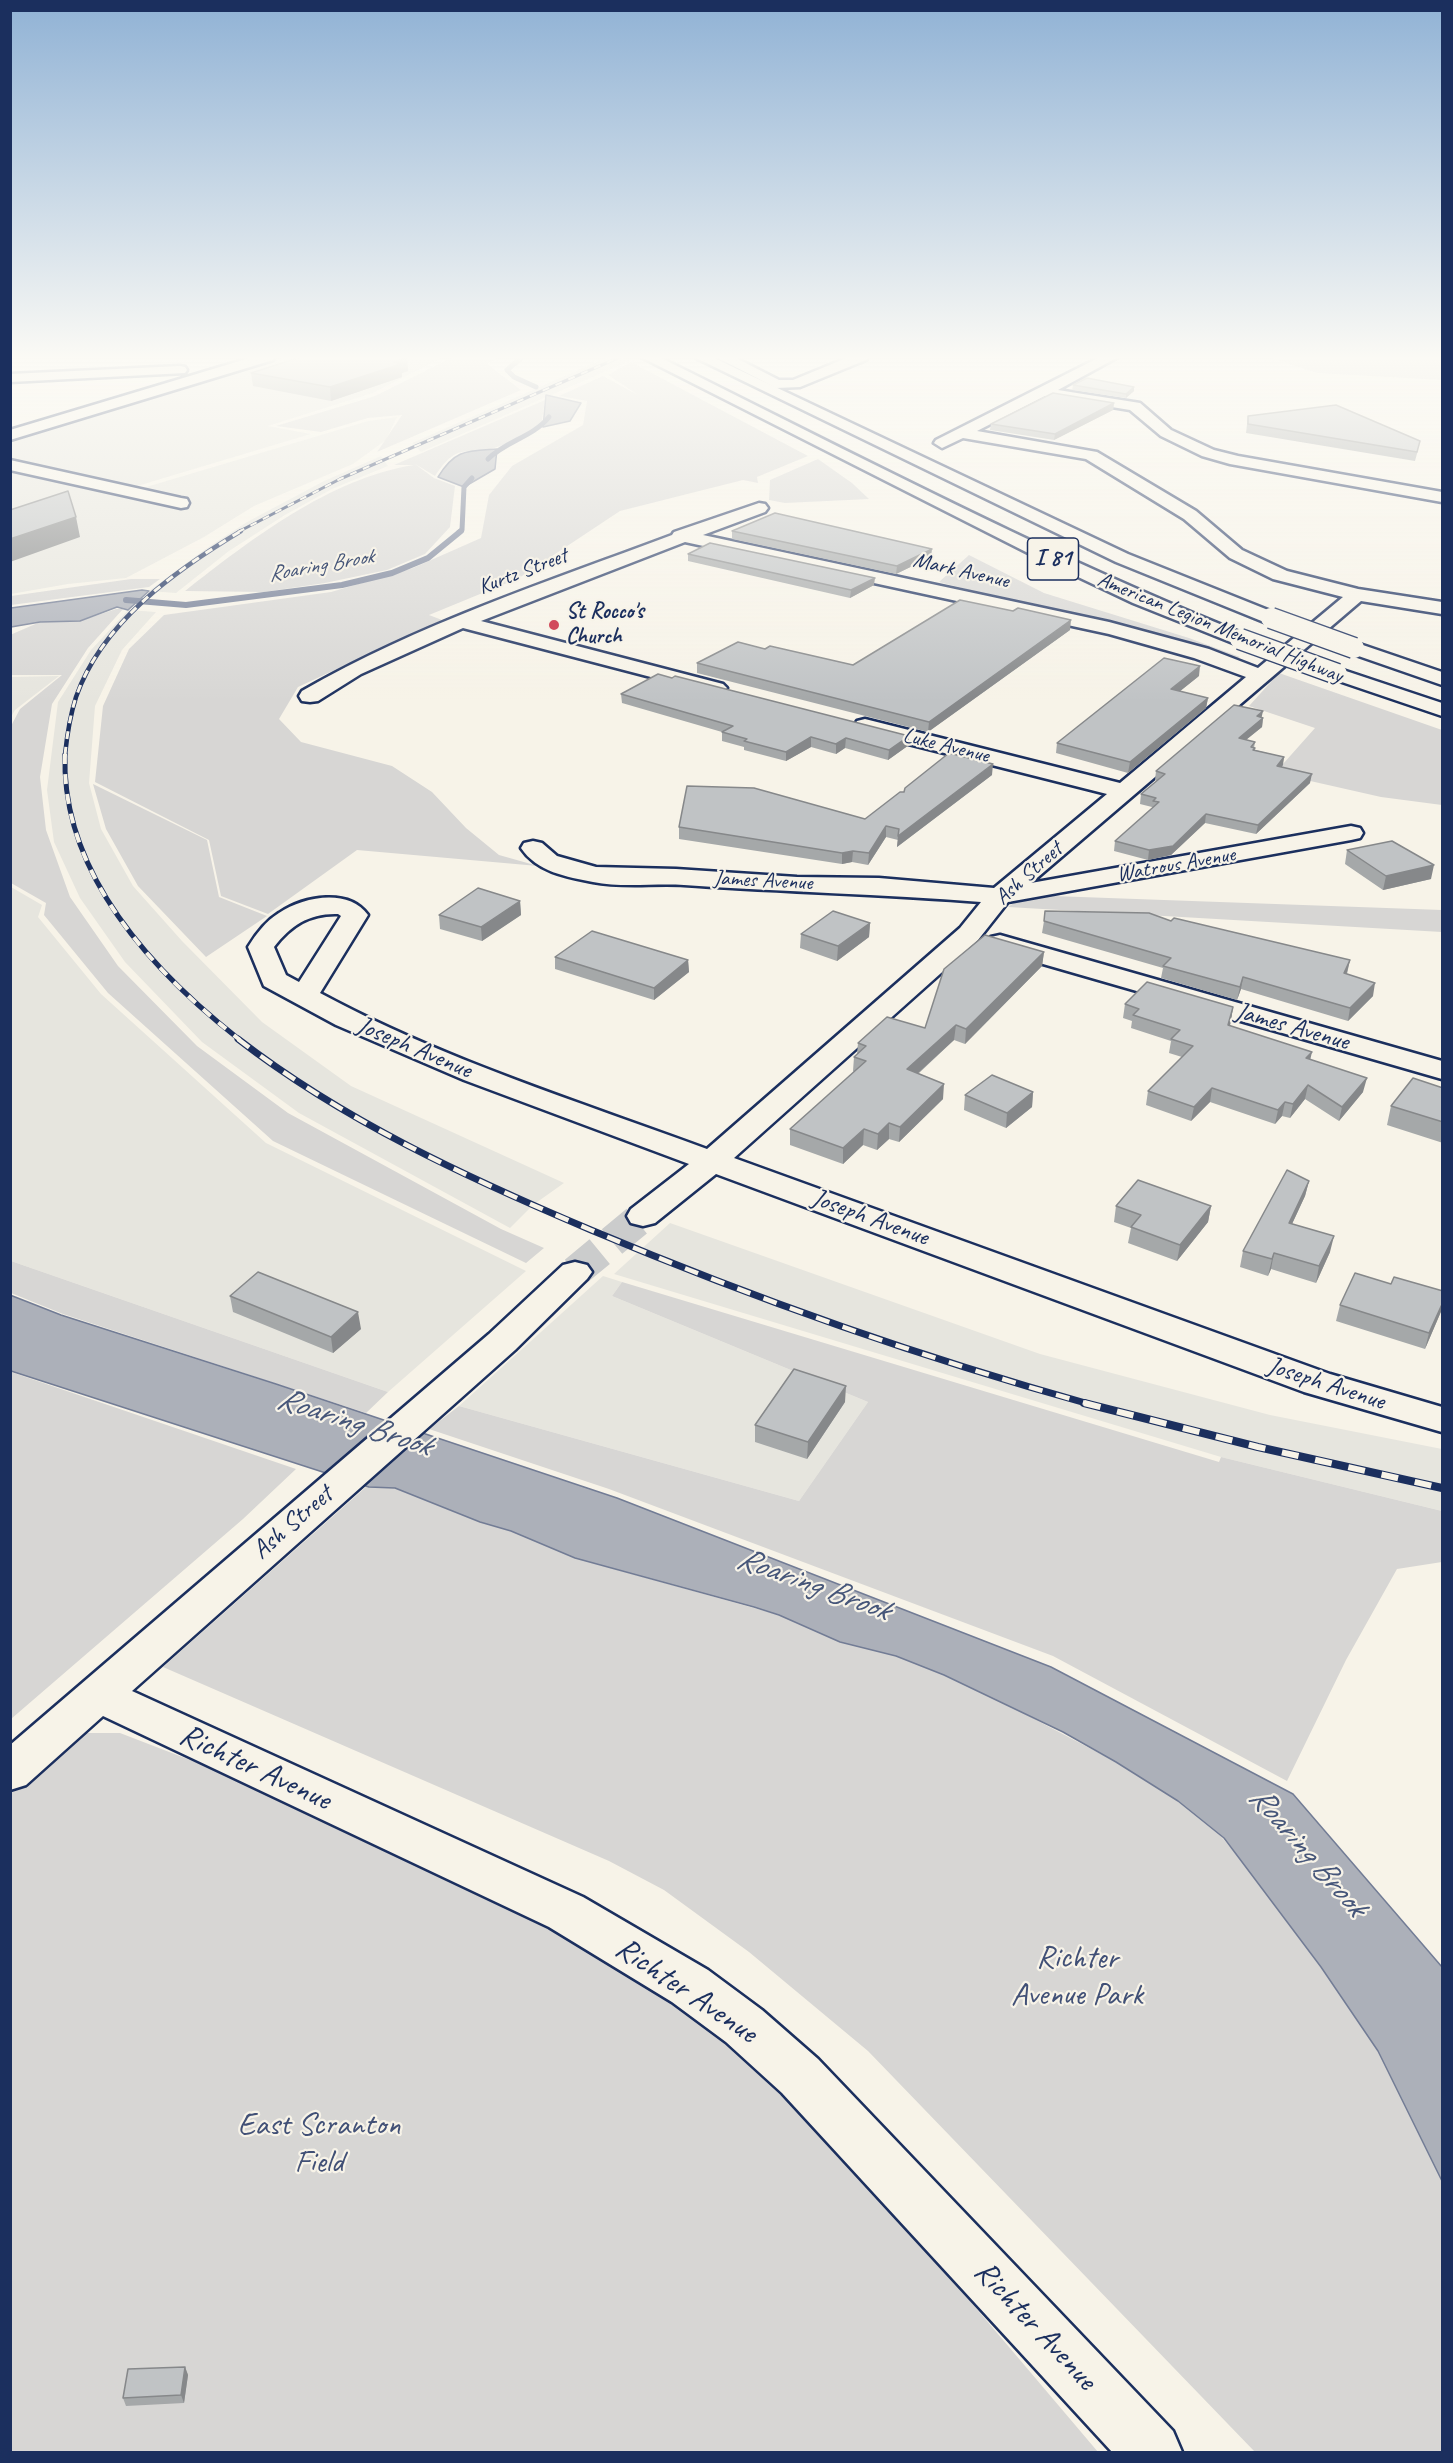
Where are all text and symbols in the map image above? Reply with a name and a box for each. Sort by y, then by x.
road number: I 81 [1028,538,1078,580]
street label: Kurtz Street [475,543,571,601]
water label: Roaring Brook [266,544,376,588]
street label: Mark Avenue [911,547,1011,595]
street label: American Legion Memorial Highway [1093,567,1347,689]
place label: St Rocco's Church [566,599,644,650]
marker: St Rocco's Church [547,618,561,632]
street label: Luke Avenue [900,723,992,769]
street label: Ash Street [990,837,1068,911]
street label: Watrous Avenue [1115,842,1237,888]
street label: James Avenue [713,865,813,897]
street label: James Avenue [1231,996,1353,1058]
street label: Joseph Avenue [352,1010,476,1086]
street label: Joseph Avenue [807,1183,933,1253]
street label: Joseph Avenue [1263,1350,1389,1418]
water label: Roaring Brook [272,1380,436,1466]
street label: Ash Street [246,1480,340,1566]
water label: Roaring Brook [731,1539,895,1631]
street label: Richter Avenue [173,1716,337,1820]
water label: Roaring Brook [1240,1779,1374,1925]
street label: Richter Avenue [608,1930,764,2052]
park label: Richter Avenue Park [1011,1940,1143,2015]
park label: East Scranton Field [238,2107,400,2182]
street label: Richter Avenue [965,2253,1105,2399]

